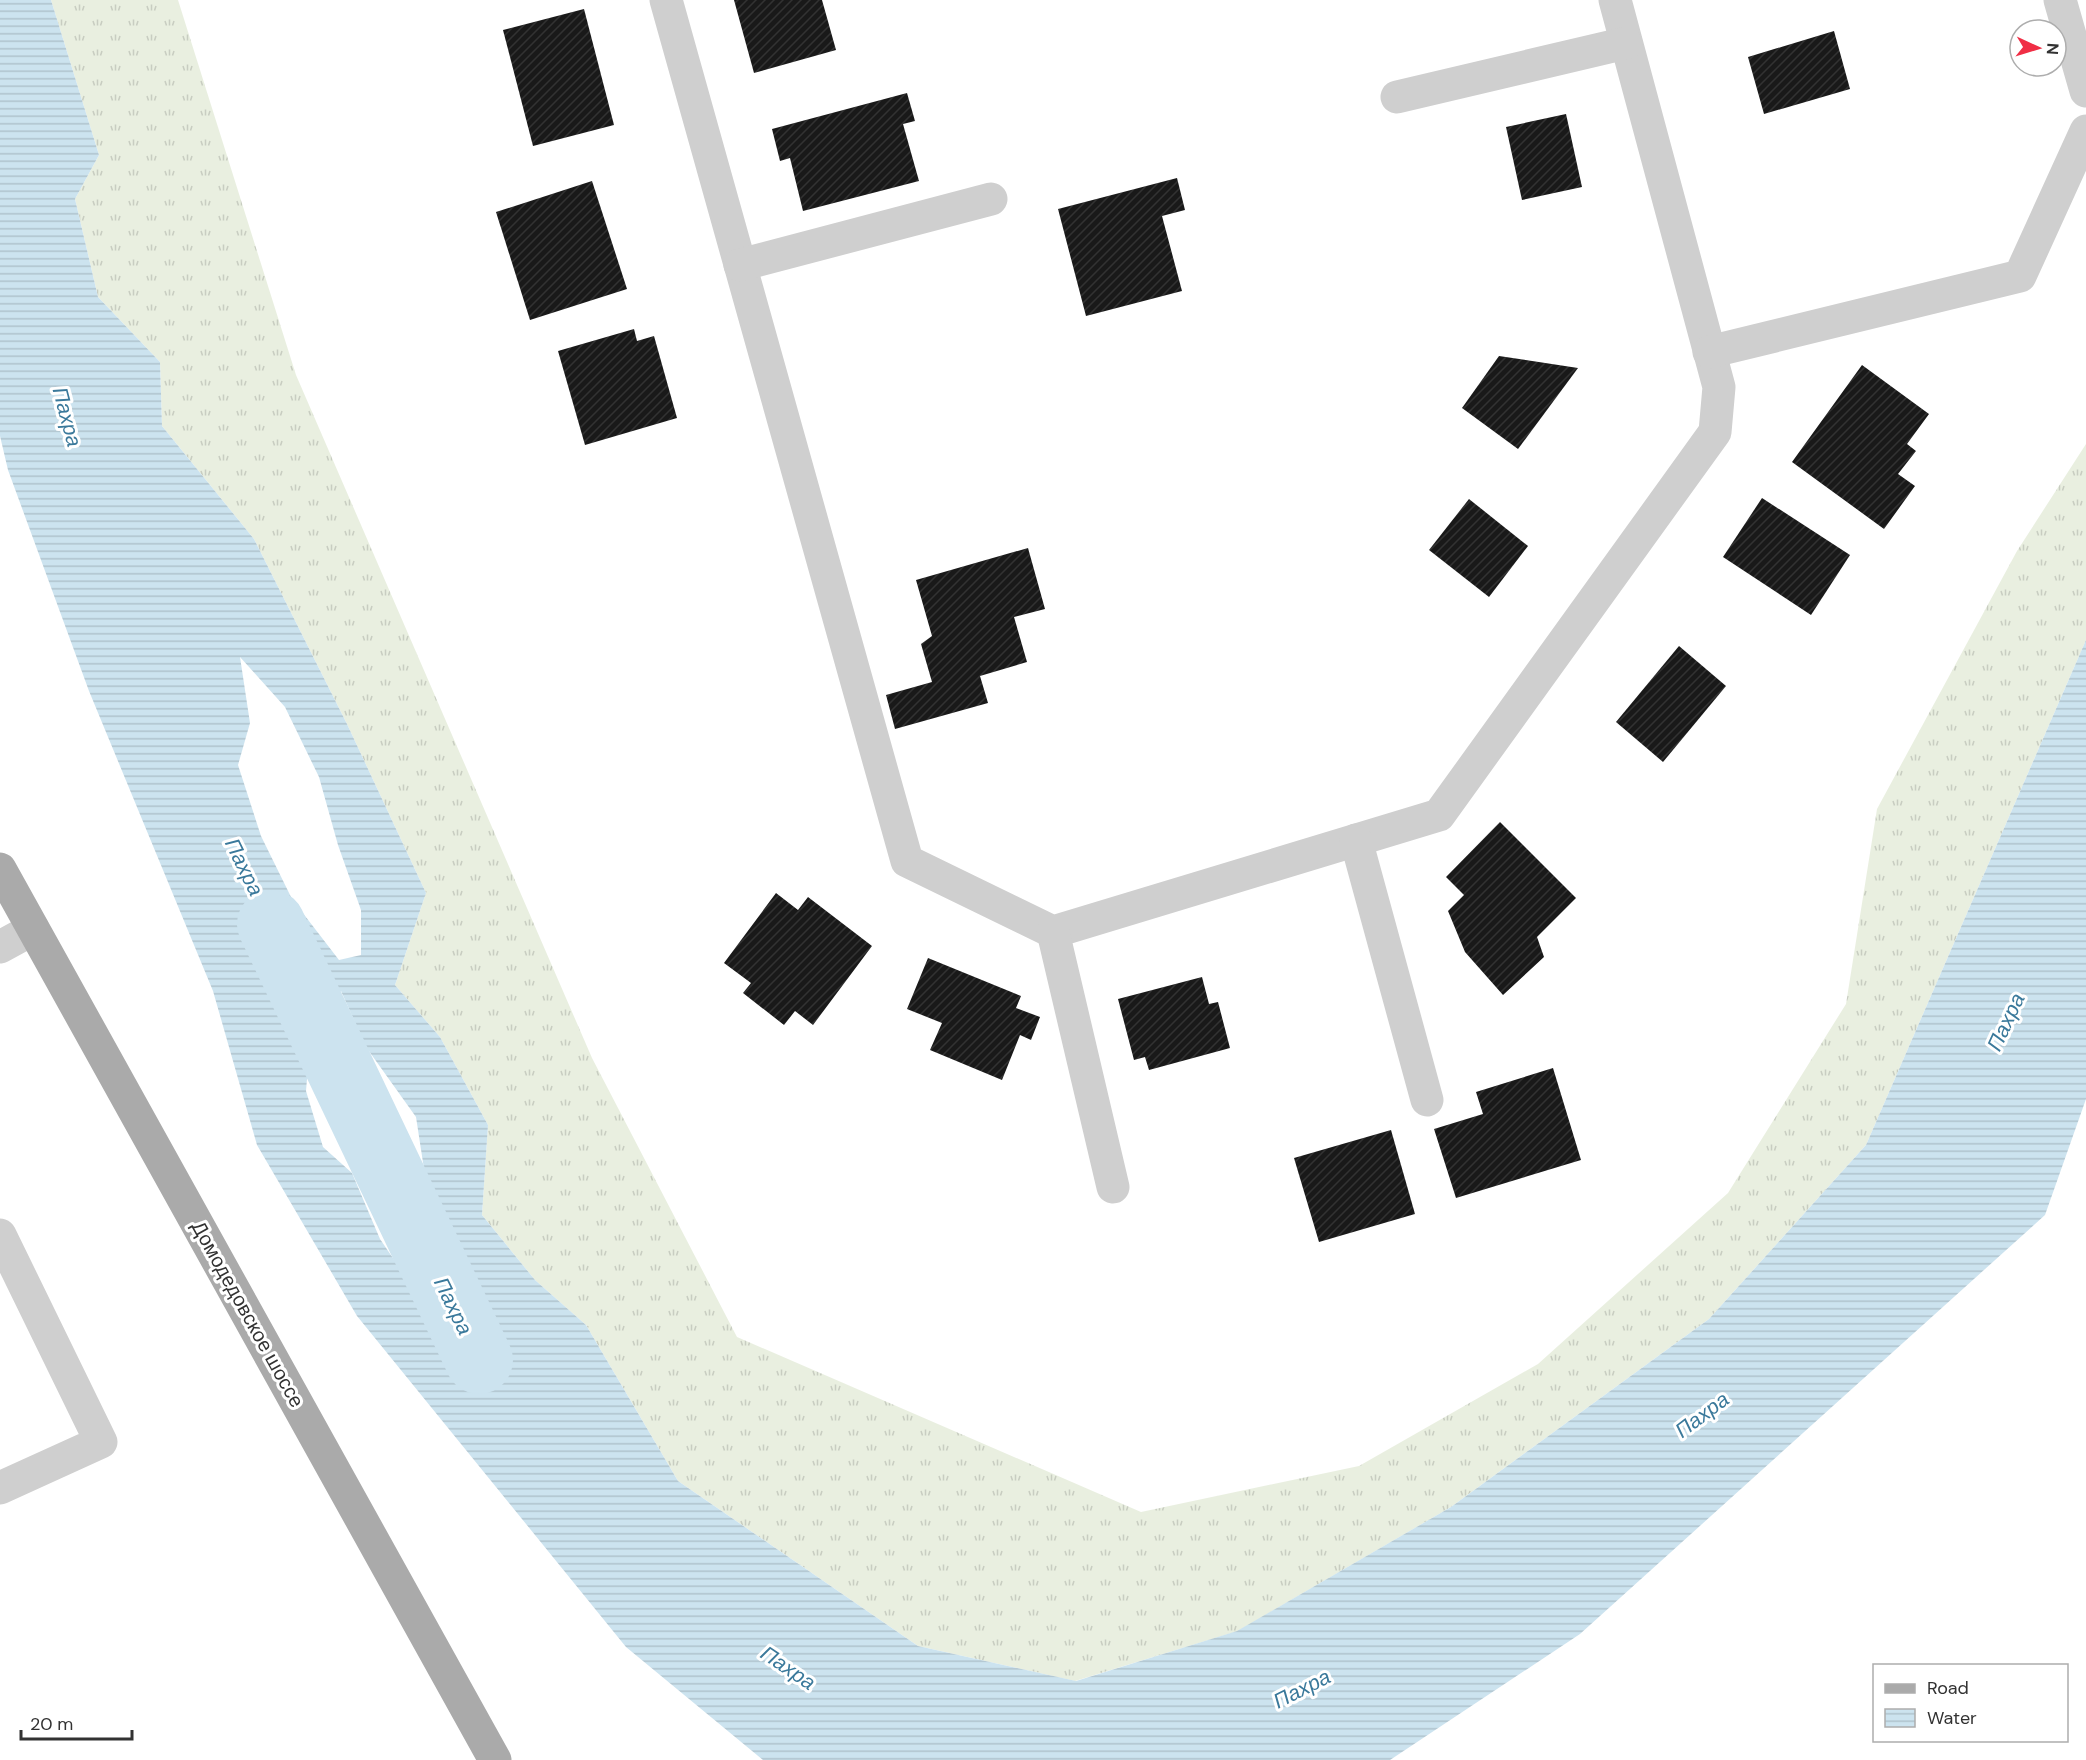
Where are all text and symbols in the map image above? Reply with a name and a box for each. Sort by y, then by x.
north arrow [2008,18,2068,78]
text: N [2042,42,2063,56]
water label: Пахра [46,384,88,450]
water label: Пахра [218,834,270,900]
water label: Пахра [1980,989,2032,1055]
street label: Домодедовское шоссе [186,1216,310,1412]
water label: Пахра [427,1273,479,1339]
water label: Пахра [1669,1386,1735,1444]
water label: Пахра [755,1639,821,1697]
water label: Пахра [1269,1663,1335,1715]
legend [1873,1664,2068,1742]
text: Road [1927,1676,1969,1700]
scale bar [21,1703,132,1741]
text: Water [1927,1706,1977,1730]
text: 20 m [30,1712,73,1736]

